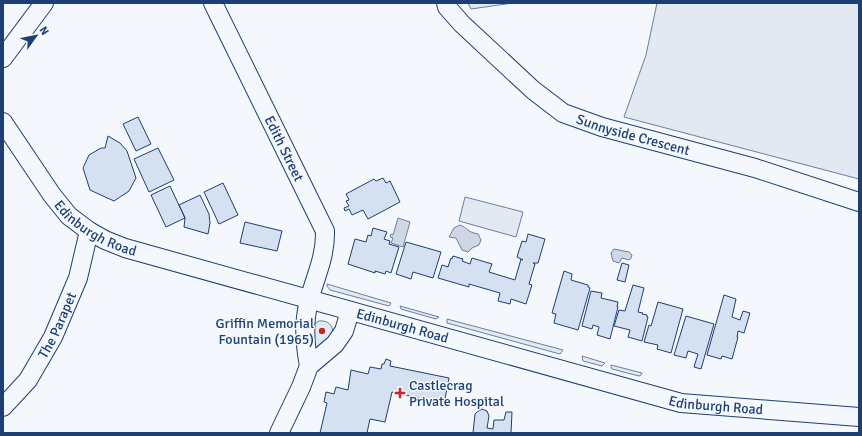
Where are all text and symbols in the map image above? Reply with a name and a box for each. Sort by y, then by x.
north arrow [16,16,56,56]
text: N [36,24,52,38]
street label: Sunnyside Crescent [574,110,692,159]
street label: Edith Street [261,113,308,184]
street label: Edinburgh Road [51,196,138,259]
street label: The Parapet [34,289,80,361]
street label: Edinburgh Road [355,304,451,346]
place label: Griffin Memorial Fountain (1965) [216,315,314,348]
marker: Griffin Memorial Fountain (1965) [317,326,327,336]
place label: Castlecrag Private Hospital [409,377,504,410]
marker: Castlecrag Private Hospital [394,387,406,399]
street label: Edinburgh Road [667,391,764,418]

